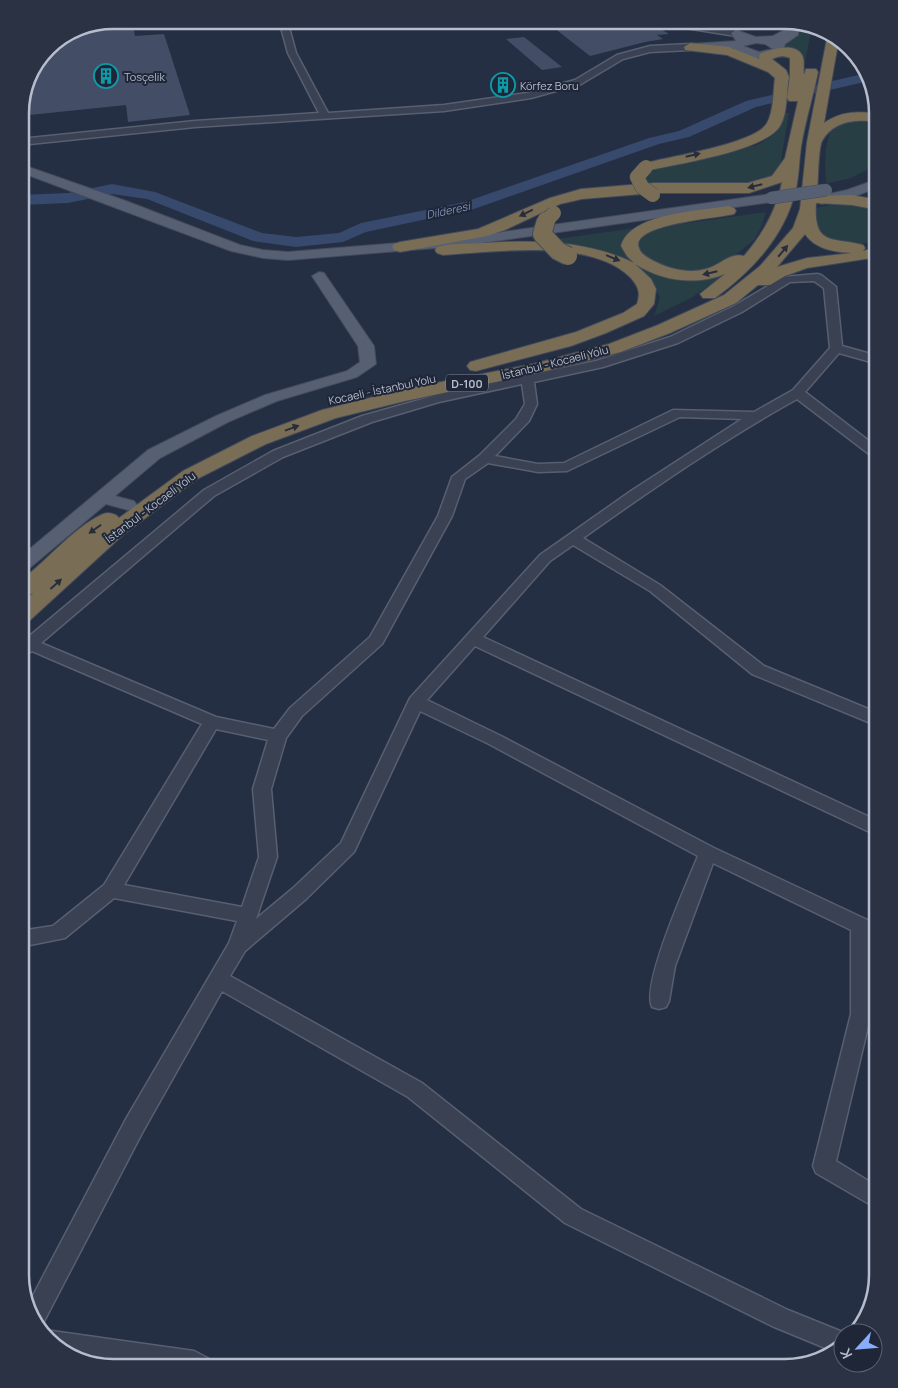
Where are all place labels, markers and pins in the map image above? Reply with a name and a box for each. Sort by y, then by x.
building icon: Tosçelik [93,63,119,89]
place label: Tosçelik [124,69,165,84]
building icon: Körfez Boru [490,72,516,98]
place label: Körfez Boru [520,78,578,93]

